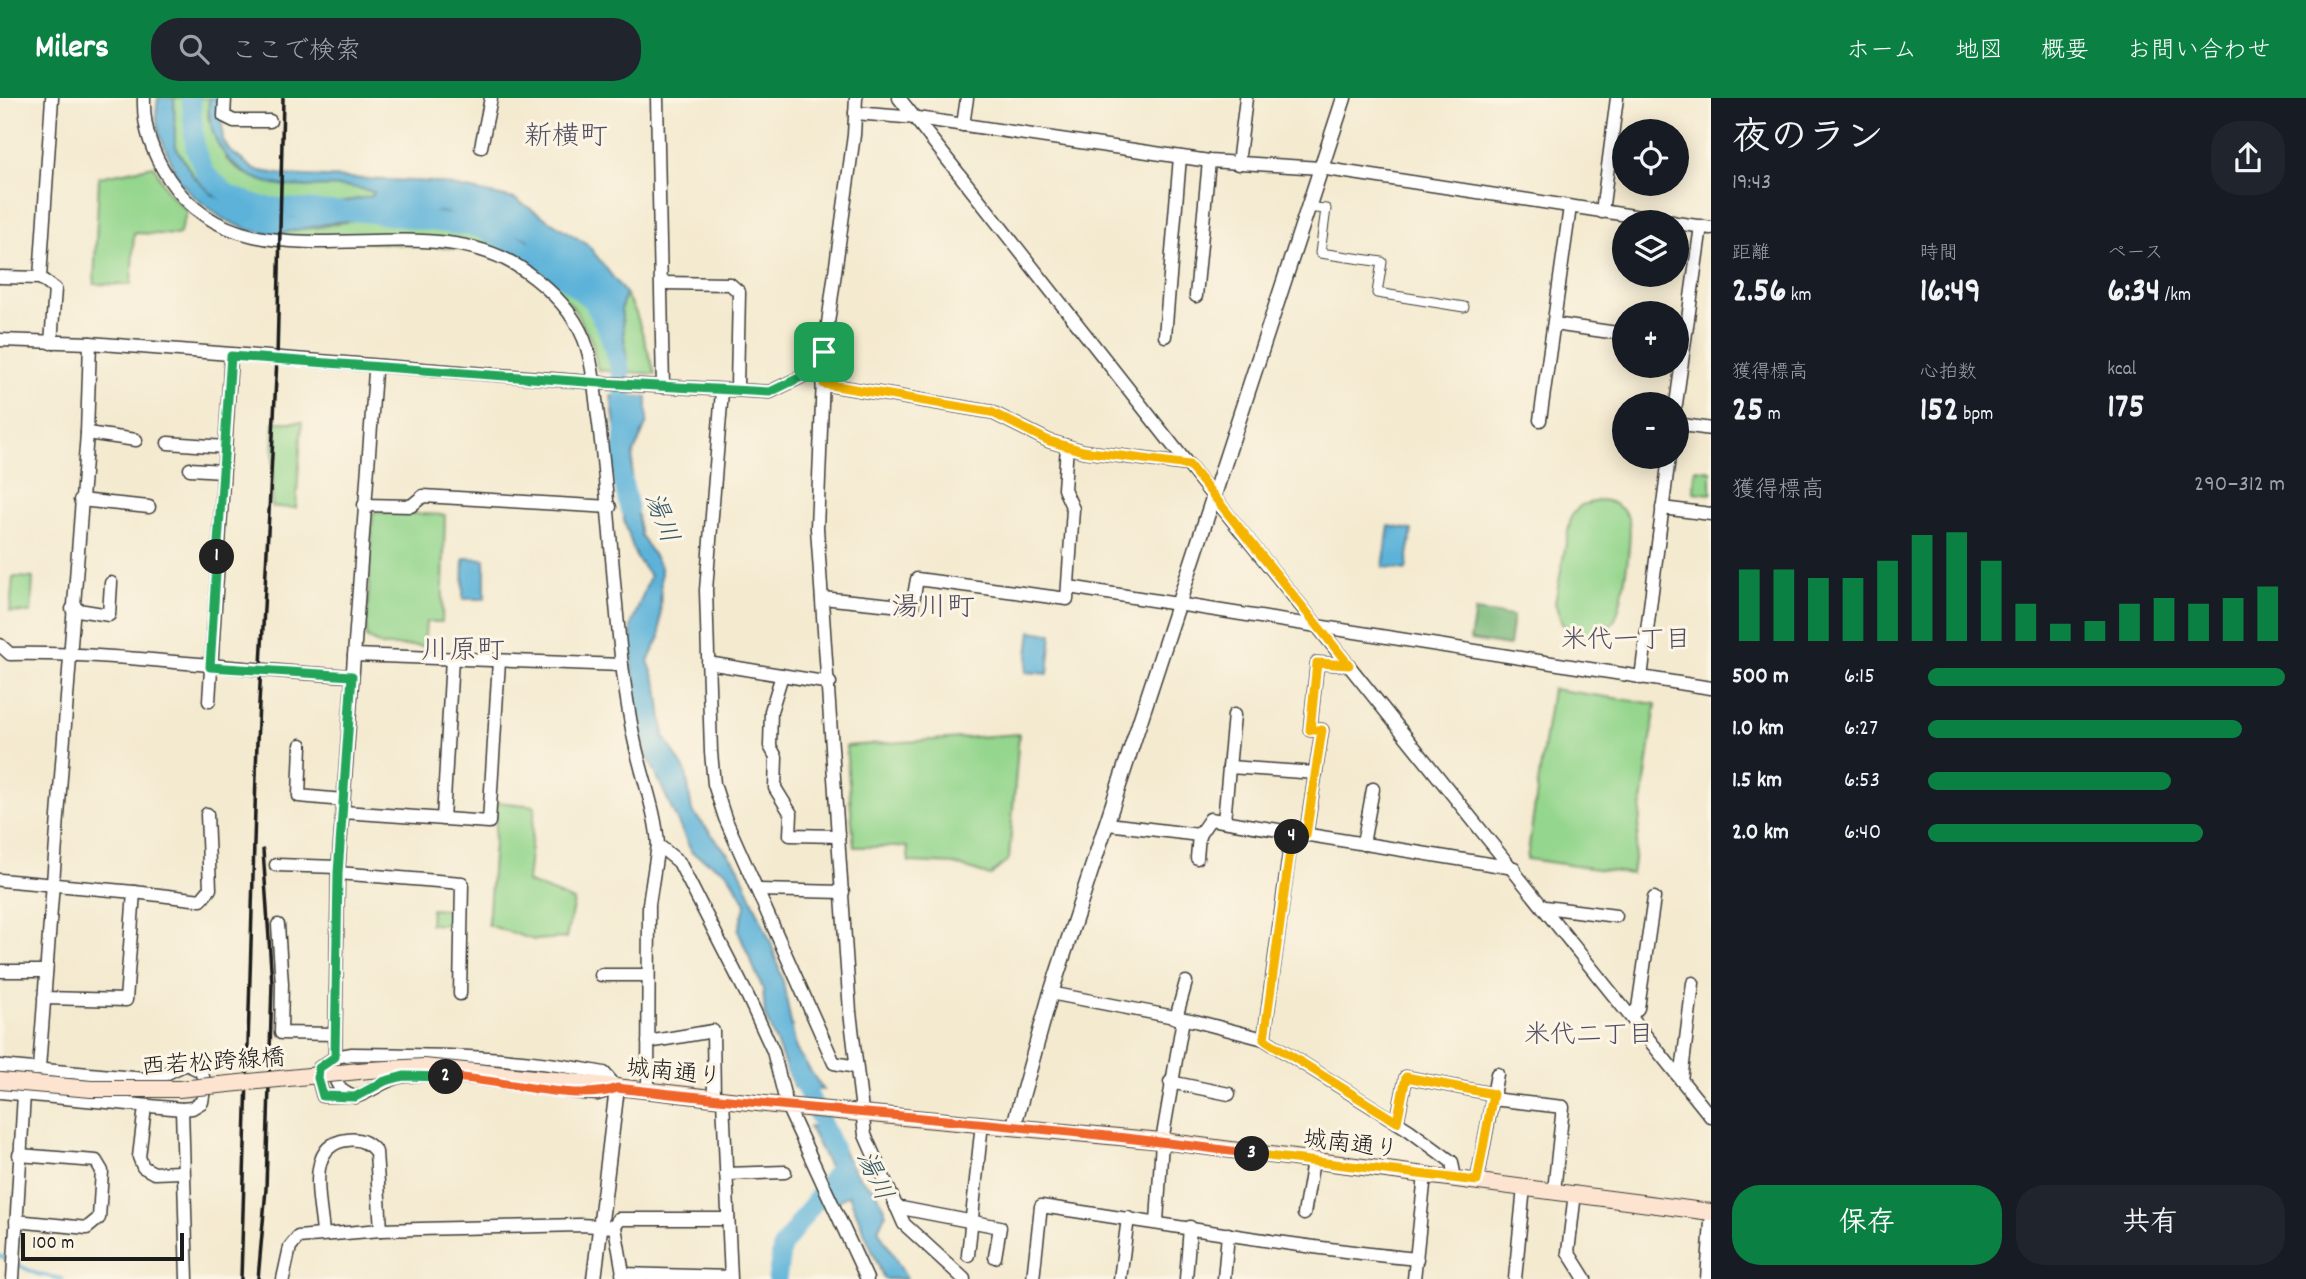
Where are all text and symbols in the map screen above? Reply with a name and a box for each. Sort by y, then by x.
search box [151,18,641,81]
text: Milers [35,26,109,73]
icon: search [175,30,213,68]
text: ここで検索 [231,34,361,71]
text: ホーム [1846,35,1917,69]
text: 地図 [1955,35,2003,69]
text: 概要 [2041,35,2089,69]
text: お問い合わせ [2127,35,2271,69]
text: 夜のラン [1732,113,1884,168]
district label: 新横町 [524,119,608,159]
map controls [1612,119,1689,469]
button: locate [1612,119,1689,196]
button: share [2211,121,2285,195]
text: 19:43 [1732,167,1771,200]
button: layers [1612,210,1689,287]
text: 距離 [1732,241,1770,268]
text: 時間 [1920,241,1958,268]
text: ペース [2107,241,2163,268]
text: 2.56 [1732,268,1786,318]
text: 16:49 [1920,268,1981,318]
text: 6:34 [2107,268,2160,318]
text: km [1786,283,1812,310]
text: /km [2160,283,2191,310]
button: + [1612,301,1689,378]
pin [794,322,854,382]
icon: arrive [805,333,843,371]
text: kcal [2107,357,2136,384]
text: 獲得標高 [1732,360,1808,387]
text: 心拍数 [1920,360,1977,387]
text: 175 [2107,384,2145,434]
text: 25 [1732,387,1764,437]
text: 152 [1920,387,1959,437]
button: − [1612,392,1689,469]
text: m [1764,402,1781,429]
text: bpm [1959,402,1993,429]
text: 290–312 m [2194,469,2285,502]
text: 獲得標高 [1732,475,1824,508]
water label: 湯川 [633,487,686,549]
pin: 1 [200,540,234,574]
text: 1 [214,543,219,570]
district label: 湯川町 [891,590,975,630]
district label: 米代一丁目 [1561,623,1691,660]
district label: 川原町 [421,633,505,673]
text: 500 m [1732,661,1789,694]
text: 6:15 [1844,661,1875,694]
text: 1.0 km [1732,713,1784,746]
text: 6:27 [1844,713,1878,746]
text: 1.5 km [1732,765,1782,798]
text: 6:53 [1844,765,1880,798]
text: 2.0 km [1732,817,1789,850]
text: 6:40 [1844,817,1881,850]
pin: 4 [1274,820,1310,854]
text: 4 [1288,823,1295,850]
district label: 米代二丁目 [1524,1018,1654,1055]
street label: 西若松跨線橋 [140,1042,286,1086]
street label: 城南通り [624,1052,723,1096]
pin: 2 [428,1060,464,1094]
text: 2 [441,1063,450,1090]
street label: 城南通り [1301,1123,1400,1169]
pin: 3 [1234,1136,1270,1172]
text: 3 [1247,1140,1256,1167]
water label: 湯川 [845,1145,901,1208]
button: 保存 [1732,1185,2002,1265]
button: 共有 [2016,1185,2285,1265]
scale bar [21,1230,184,1262]
text: 100 m [32,1231,74,1258]

